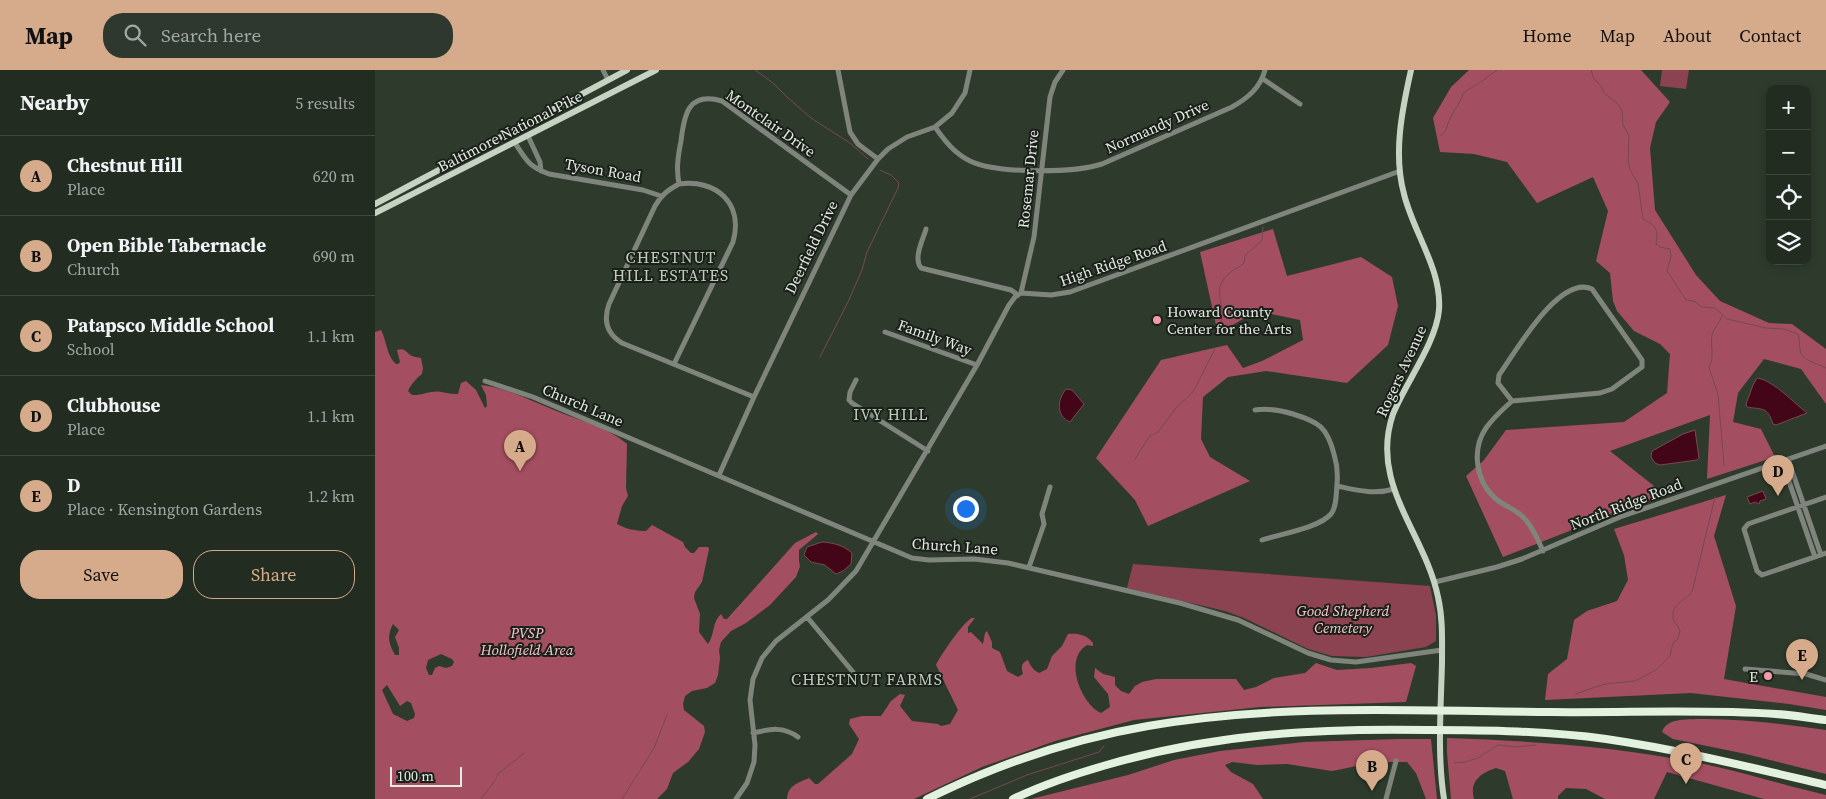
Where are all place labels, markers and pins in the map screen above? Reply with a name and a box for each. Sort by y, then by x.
place label: Howard County Center for the Arts [1167,301,1292,339]
marker: Howard County Center for the Arts [1151,314,1163,326]
pin: A [504,430,536,471]
pin: D [1762,455,1794,496]
pin: E [1786,639,1818,680]
place label: E [1749,666,1758,687]
marker: E [1762,670,1774,682]
pin: C [1670,743,1702,784]
pin: B [1356,750,1388,791]

